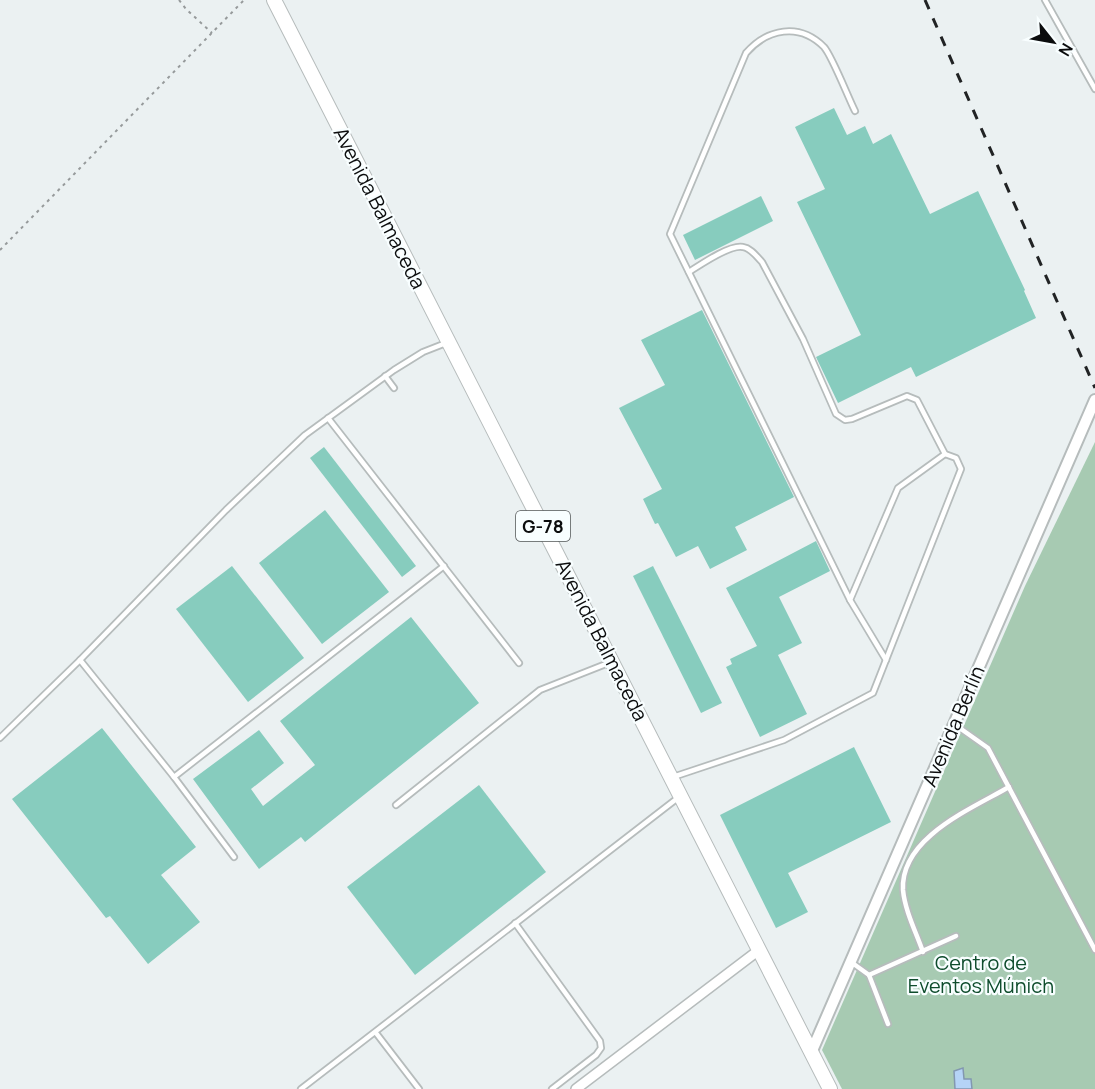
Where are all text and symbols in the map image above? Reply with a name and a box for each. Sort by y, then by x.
north arrow [1023,12,1083,72]
text: N [1053,39,1078,60]
street label: Avenida Balmaceda [328,123,432,293]
road number: G-78 [516,511,570,541]
street label: Avenida Balmaceda [550,555,654,725]
street label: Avenida Berlín [915,661,991,791]
park label: Centro de Eventos Múnich [908,949,1054,999]

